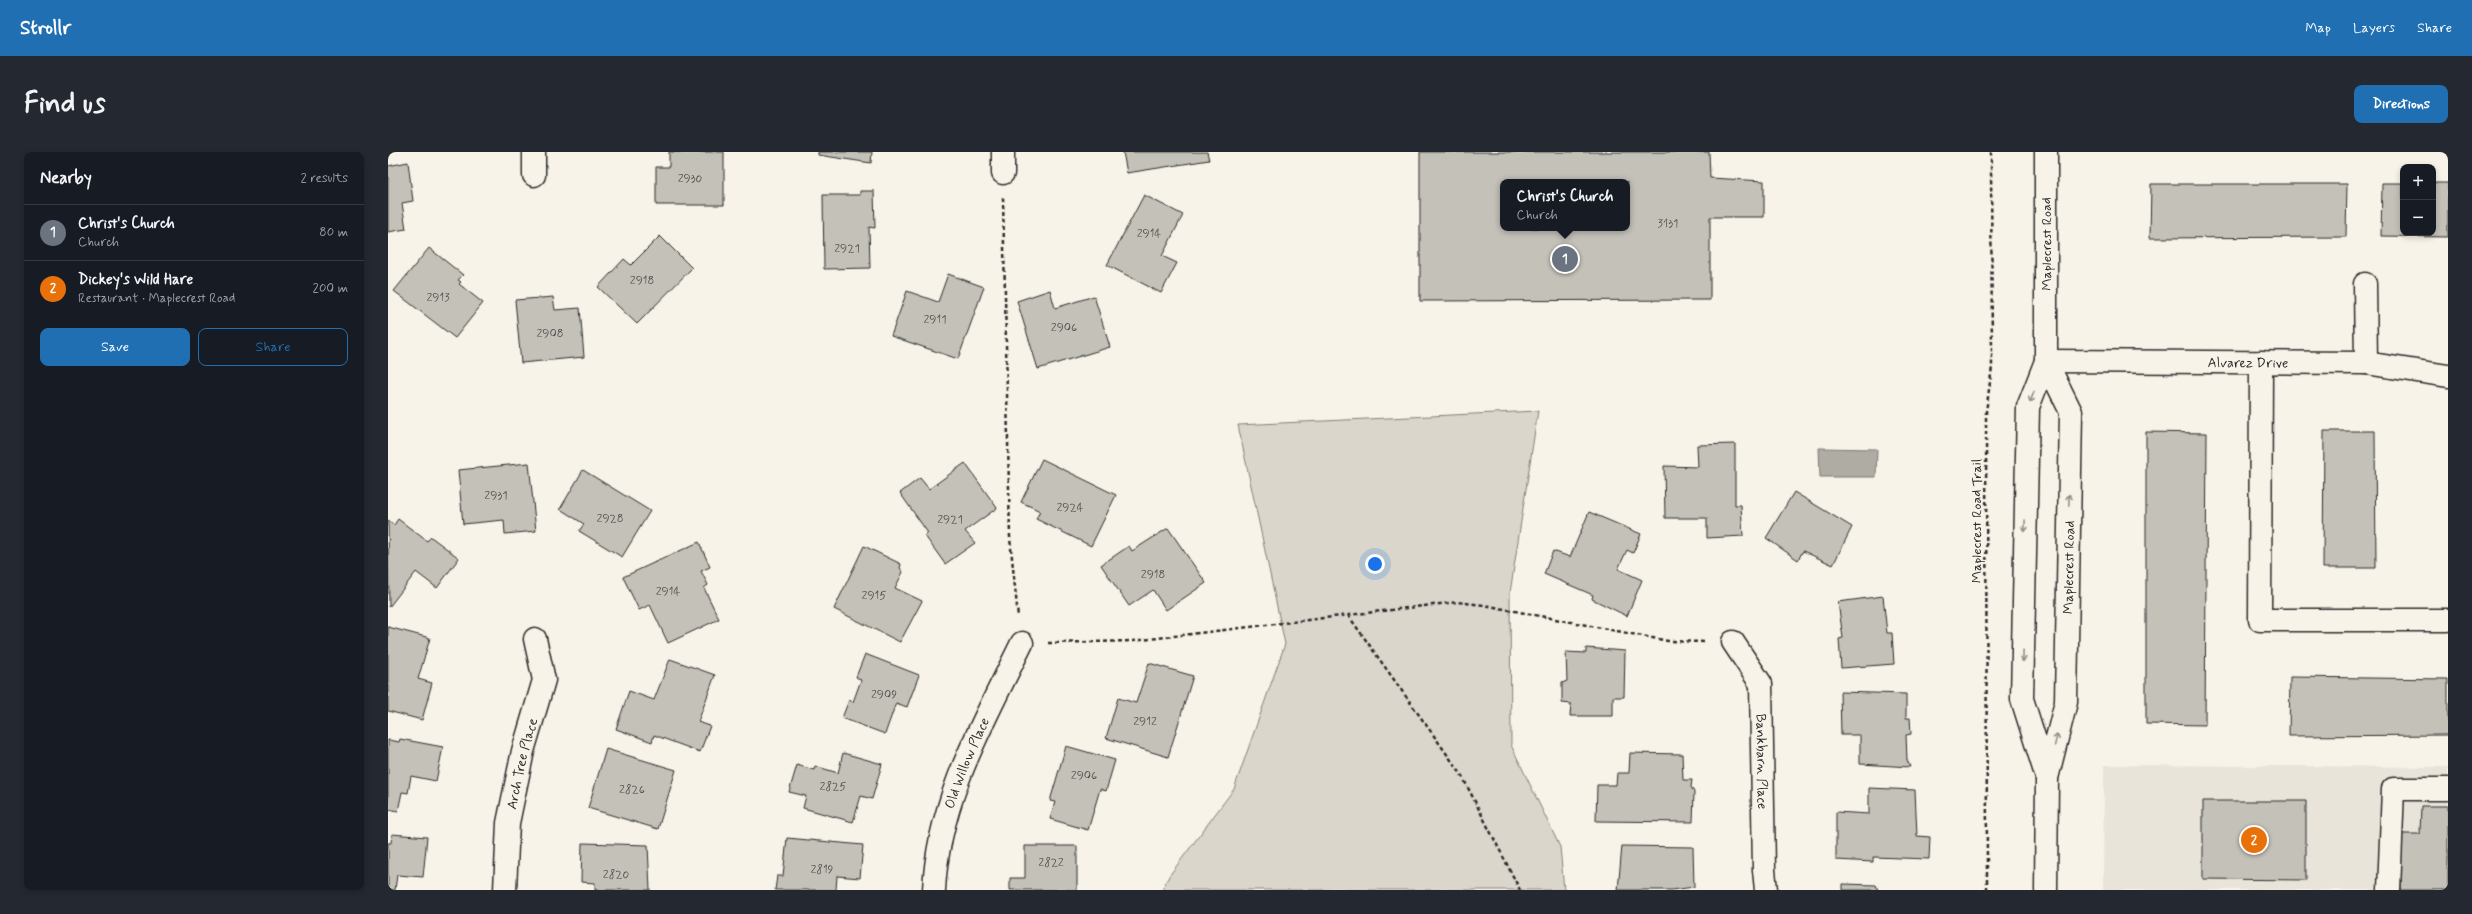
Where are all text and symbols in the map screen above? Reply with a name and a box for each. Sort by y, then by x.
text: Strollr [20,16,71,41]
text: Map [2305,19,2331,37]
text: Layers [2353,19,2395,37]
text: Share [2417,19,2452,37]
button: Directions [2354,85,2448,123]
text: Find us [24,86,105,123]
map controls [2400,164,2436,236]
button: + [2400,164,2436,200]
text: Nearby [40,167,92,189]
text: 2 results [301,170,348,187]
house number: 2930 [678,171,703,187]
popup [1500,179,1630,231]
text: Christ's Church [1517,187,1613,207]
street label: Maplecrest Road [2038,197,2056,291]
button: − [2400,200,2436,236]
text: Church [1517,207,1558,224]
text: Christ's Church [78,214,175,234]
house number: 3131 [1658,216,1678,232]
text: 1 [50,224,56,241]
text: 80 m [319,224,348,241]
house number: 2914 [1137,226,1161,242]
text: Church [78,234,119,251]
house number: 2921 [834,241,860,257]
pin: 1 [1552,244,1578,274]
text: Dickey's Wild Hare [78,270,193,290]
house number: 2918 [630,273,654,289]
text: 2 [50,280,56,297]
text: 200 m [313,280,348,297]
text: Restaurant · Maplecrest Road [78,290,235,307]
house number: 2913 [426,290,450,306]
house number: 2911 [923,312,947,328]
house number: 2906 [1051,320,1077,336]
house number: 2908 [536,326,564,342]
button: Save [40,328,190,366]
button: Share [198,328,348,366]
street label: Alvarez Drive [2207,354,2289,373]
one-way arrow [2027,390,2035,402]
street label: Maplecrest Road Trail [1968,459,1986,583]
house number: 2931 [484,488,508,504]
one-way arrow [2065,494,2073,507]
house number: 2924 [1056,500,1084,516]
house number: 2928 [597,511,623,527]
house number: 2921 [937,512,963,528]
one-way arrow [2022,519,2029,532]
street label: Maplecrest Road [2060,520,2079,614]
your location [1365,554,1385,574]
house number: 2918 [1141,567,1165,583]
house number: 2914 [656,584,680,600]
house number: 2915 [862,588,886,604]
one-way arrow [2019,649,2026,662]
house number: 2909 [871,687,897,703]
house number: 2912 [1133,714,1157,730]
street label: Bankbarn Place [1751,714,1771,810]
street label: Old Willow Place [941,715,994,811]
street label: Arch Tree Place [503,716,542,811]
one-way arrow [2053,734,2060,747]
house number: 2906 [1071,768,1097,784]
house number: 2825 [820,779,846,795]
house number: 2826 [619,782,645,798]
pin: 2 [2241,825,2267,855]
house number: 2822 [1038,855,1064,871]
house number: 2819 [810,862,834,878]
house number: 2820 [603,867,629,883]

